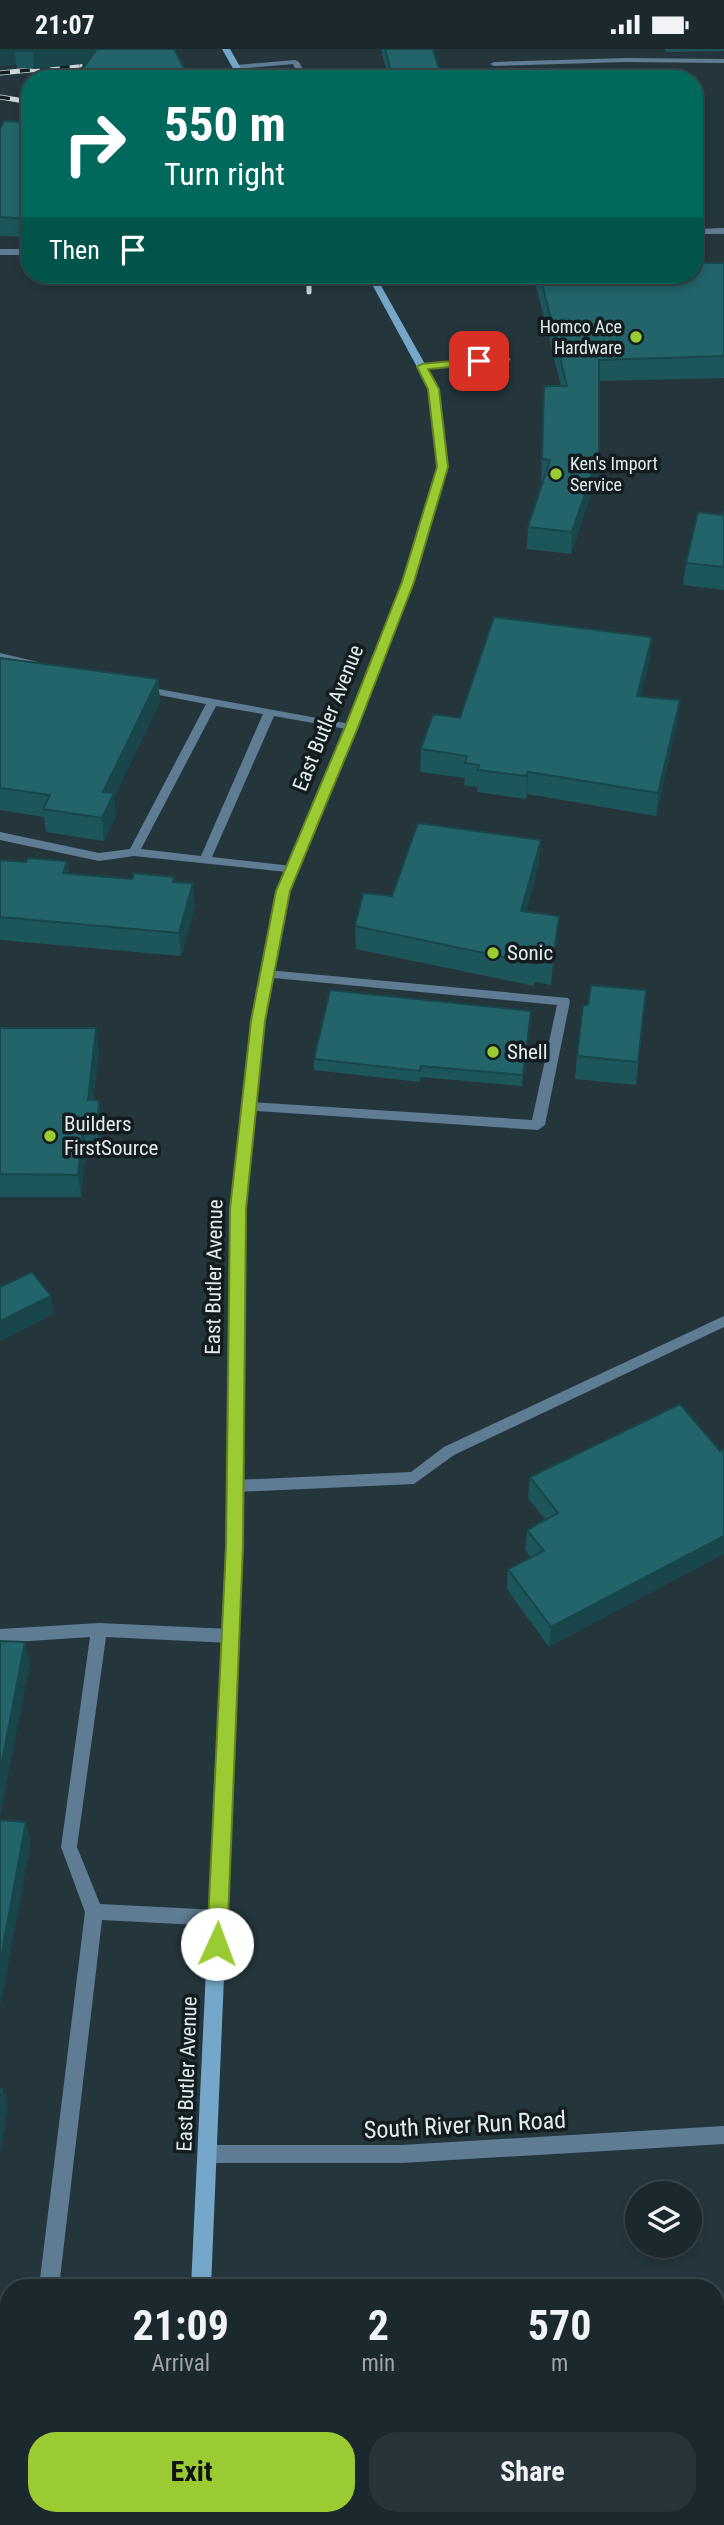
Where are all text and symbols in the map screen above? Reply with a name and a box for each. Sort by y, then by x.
text: 21:07 [35,10,95,40]
text: 550 m [164,96,286,153]
icon: right [49,98,140,189]
text: Turn right [164,155,285,193]
icon: arrive [114,231,152,269]
text: Then [49,235,100,265]
place label: Homco Ace Hardware [540,316,622,358]
marker: Homco Ace Hardware [628,329,644,345]
pin [449,331,509,391]
icon: arrive [460,342,498,380]
place label: Ken's Import Service [570,453,658,495]
marker: Ken's Import Service [548,466,564,482]
street label: East Butler Avenue [288,641,368,794]
place label: Sonic [507,941,553,965]
marker: Sonic [485,945,501,961]
place label: Shell [507,1040,548,1064]
marker: Shell [485,1044,501,1060]
place label: Builders FirstSource [64,1112,159,1160]
marker: Builders FirstSource [42,1128,58,1144]
street label: East Butler Avenue [201,1199,227,1355]
position arrow [180,1907,254,1981]
street label: East Butler Avenue [172,1996,202,2152]
street label: South River Run Road [363,2106,567,2144]
map controls [625,2181,702,2258]
button: layers [625,2181,702,2258]
text: 21:09 [133,2301,229,2350]
text: 2 [368,2301,389,2350]
text: 570 [528,2301,591,2350]
text: Arrival [151,2350,210,2377]
text: min [361,2350,395,2377]
text: m [551,2350,568,2377]
button: Exit [28,2432,355,2512]
button: Share [369,2432,696,2512]

